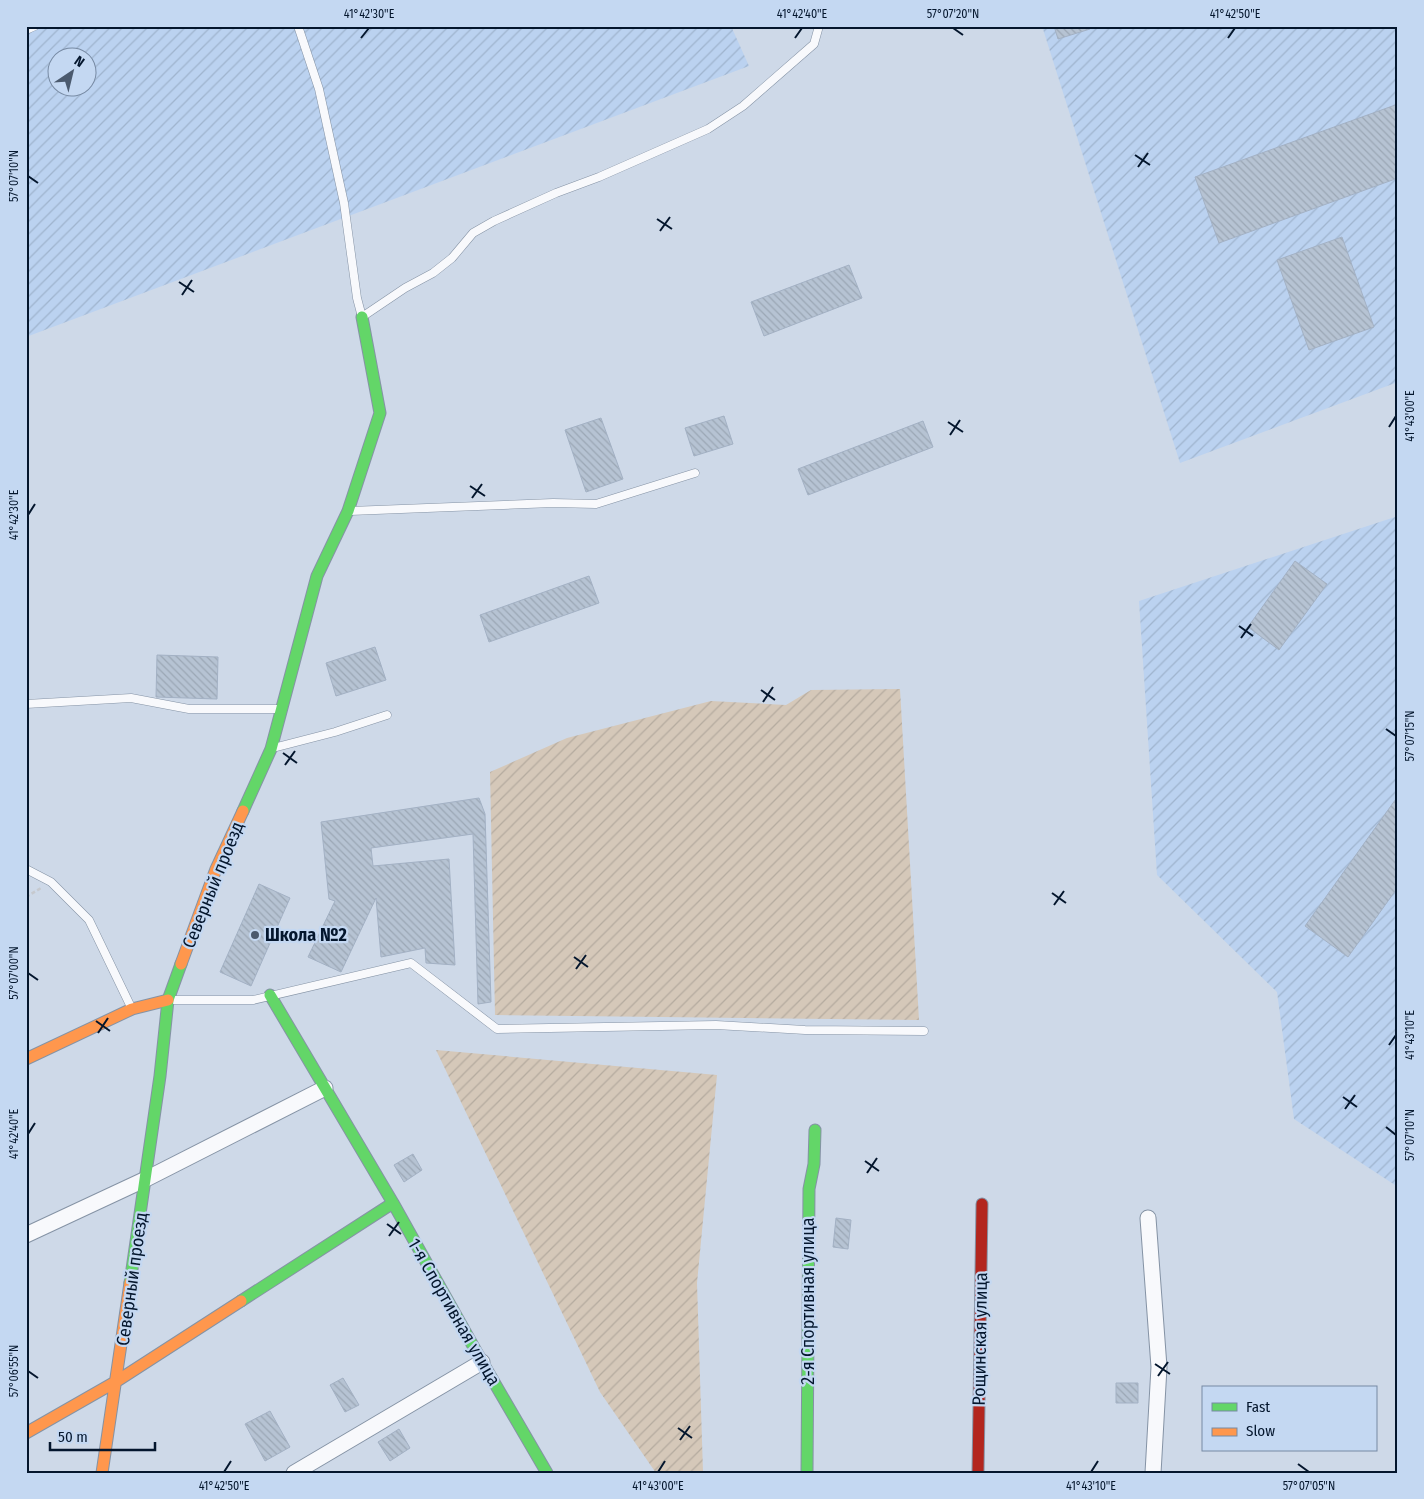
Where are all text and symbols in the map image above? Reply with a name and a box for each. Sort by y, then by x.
text: 41°42'30"E [344,7,395,21]
text: 41°42'40"E [777,7,828,21]
text: 57°07'20"N [927,7,979,21]
text: 41°42'50"E [1210,7,1261,21]
north arrow [48,48,98,98]
text: N [71,52,87,71]
text: 57°07'10"N [7,150,21,202]
text: 41°43'00"E [1403,390,1417,442]
text: 41°42'30"E [7,489,21,540]
text: 57°07'15"N [1403,711,1417,761]
street label: Северный проезд [178,819,248,951]
place label: Школа №2 [265,924,347,946]
marker: Школа №2 [249,929,261,941]
text: 57°07'00"N [7,946,21,1000]
text: 41°43'10"E [1403,1010,1417,1060]
text: 41°42'40"E [7,1108,21,1159]
text: 57°07'10"N [1403,1109,1417,1161]
street label: Северный проезд [112,1211,152,1347]
street label: 2-я Спортивная улица [797,1217,819,1385]
street label: 1-я Спортивная улица [403,1234,505,1390]
street label: Рощинская улица [968,1272,992,1406]
text: 57°06'55"N [7,1345,21,1397]
legend [1202,1386,1376,1452]
text: Fast [1246,1398,1270,1416]
scale bar [50,1419,155,1451]
text: Slow [1246,1422,1275,1440]
text: 50 m [58,1428,88,1446]
text: 41°42'50"E [199,1479,250,1493]
text: 41°43'00"E [632,1479,684,1493]
text: 41°43'10"E [1066,1479,1116,1493]
text: 57°07'05"N [1283,1479,1335,1493]

